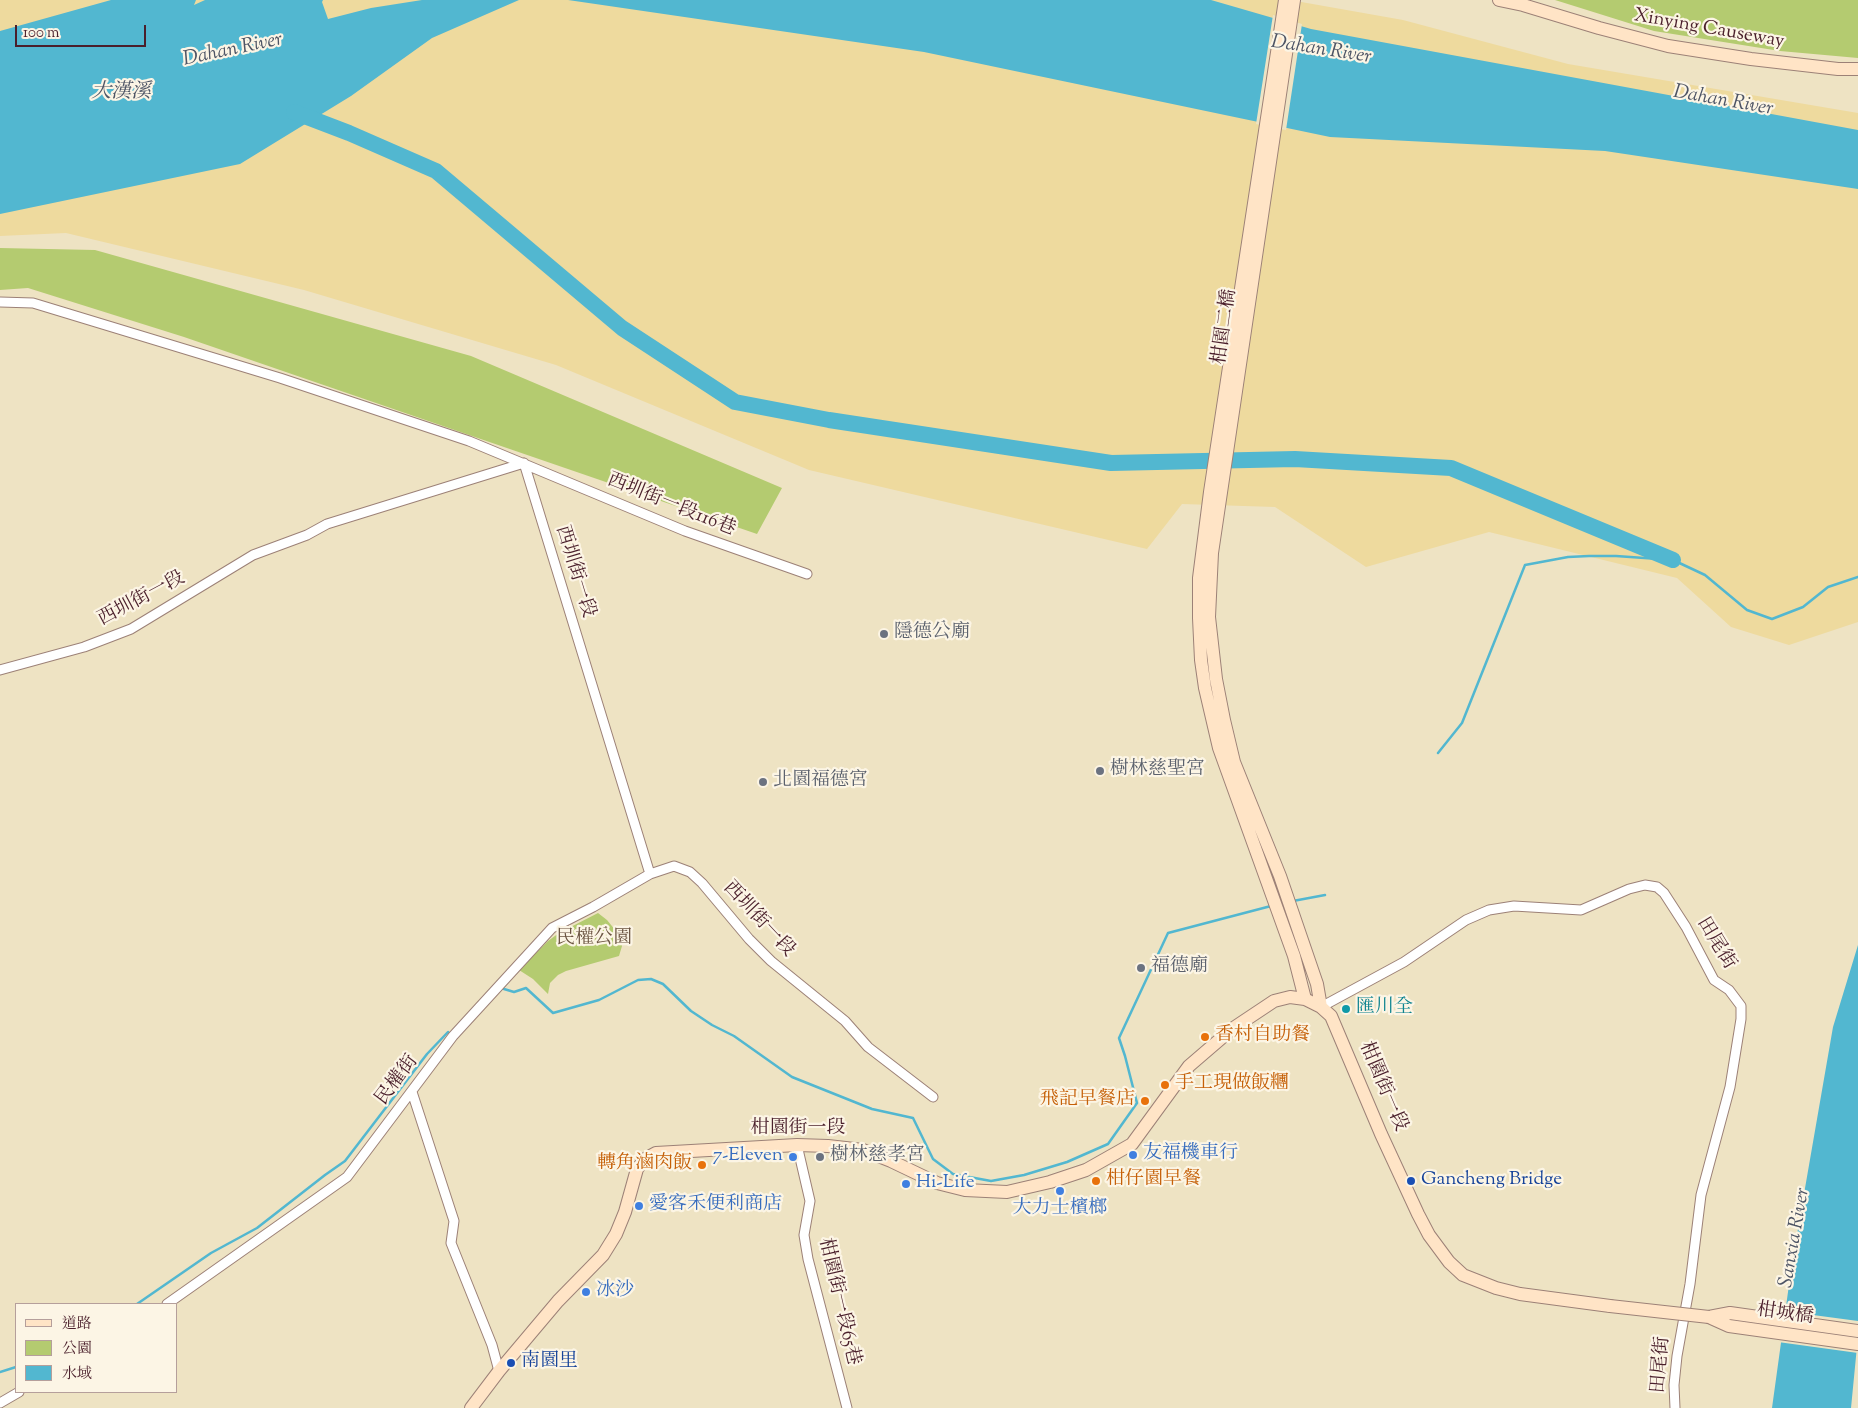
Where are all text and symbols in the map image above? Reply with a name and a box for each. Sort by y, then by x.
street label: Xinying Causeway [1632,6,1786,54]
scale bar [18,15,149,47]
text: 100 m [23,23,59,44]
water label: Dahan River [181,29,285,73]
water label: Dahan River [1269,31,1373,71]
water label: Dahan River [1671,81,1775,123]
water label: 大漢溪 [91,82,151,106]
street label: 柑園二橋 [1209,288,1243,366]
street label: 西圳街一段116巷 [604,470,738,542]
street label: 西圳街一段 [549,523,599,621]
street label: 西圳街一段 [95,568,189,632]
place label: 隱德公廟 [894,623,970,645]
marker: 隱德公廟 [878,628,890,640]
place label: 樹林慈聖宮 [1110,760,1205,782]
marker: 樹林慈聖宮 [1094,765,1106,777]
place label: 北園福德宮 [773,771,868,793]
marker: 北園福德宮 [757,776,769,788]
street label: 西圳街一段 [717,877,799,963]
street label: 田尾街 [1691,914,1739,974]
park label: 民權公園 [556,929,632,951]
place label: 福德廟 [1151,957,1208,979]
marker: 福德廟 [1135,962,1147,974]
place label: 匯川全 [1356,998,1413,1020]
marker: 匯川全 [1340,1003,1352,1015]
place label: 香村自助餐 [1215,1026,1310,1048]
marker: 香村自助餐 [1199,1031,1211,1043]
street label: 柑園街一段 [1353,1039,1411,1135]
street label: 民權街 [372,1051,424,1111]
place label: 手工現做飯糰 [1175,1074,1289,1096]
marker: 手工現做飯糰 [1159,1079,1171,1091]
place label: 飛記早餐店 [1040,1090,1135,1112]
marker: 飛記早餐店 [1139,1095,1151,1107]
street label: 柑園街一段 [751,1119,845,1141]
place label: 友福機車行 [1143,1144,1238,1166]
place label: 7-Eleven [713,1146,783,1168]
place label: 樹林慈孝宮 [830,1146,925,1168]
marker: 友福機車行 [1127,1149,1139,1161]
marker: 7-Eleven [787,1151,799,1163]
marker: 樹林慈孝宮 [814,1151,826,1163]
place label: 轉角滷肉飯 [597,1154,692,1176]
marker: 轉角滷肉飯 [696,1159,708,1171]
place label: 柑仔園早餐 [1106,1170,1201,1192]
place label: Gancheng Bridge [1421,1170,1562,1192]
place label: Hi-Life [916,1173,975,1195]
marker: 柑仔園早餐 [1090,1175,1102,1187]
marker: Gancheng Bridge [1405,1175,1417,1187]
marker: Hi-Life [900,1178,912,1190]
marker: 大力士檳榔 [1054,1185,1066,1197]
water label: Sanxia River [1775,1186,1817,1290]
place label: 愛客禾便利商店 [649,1195,782,1217]
place label: 大力士檳榔 [1013,1199,1107,1221]
marker: 愛客禾便利商店 [633,1200,645,1212]
street label: 柑園街一段65巷 [812,1236,864,1368]
place label: 冰沙 [596,1281,634,1303]
marker: 冰沙 [580,1286,592,1298]
street label: 柑城橋 [1755,1300,1815,1330]
legend [15,1303,178,1393]
text: 道路 [62,1314,92,1335]
street label: 田尾街 [1648,1336,1676,1394]
text: 公園 [62,1339,92,1360]
place label: 南園里 [521,1352,578,1374]
marker: 南園里 [505,1357,517,1369]
text: 水域 [62,1364,92,1385]

